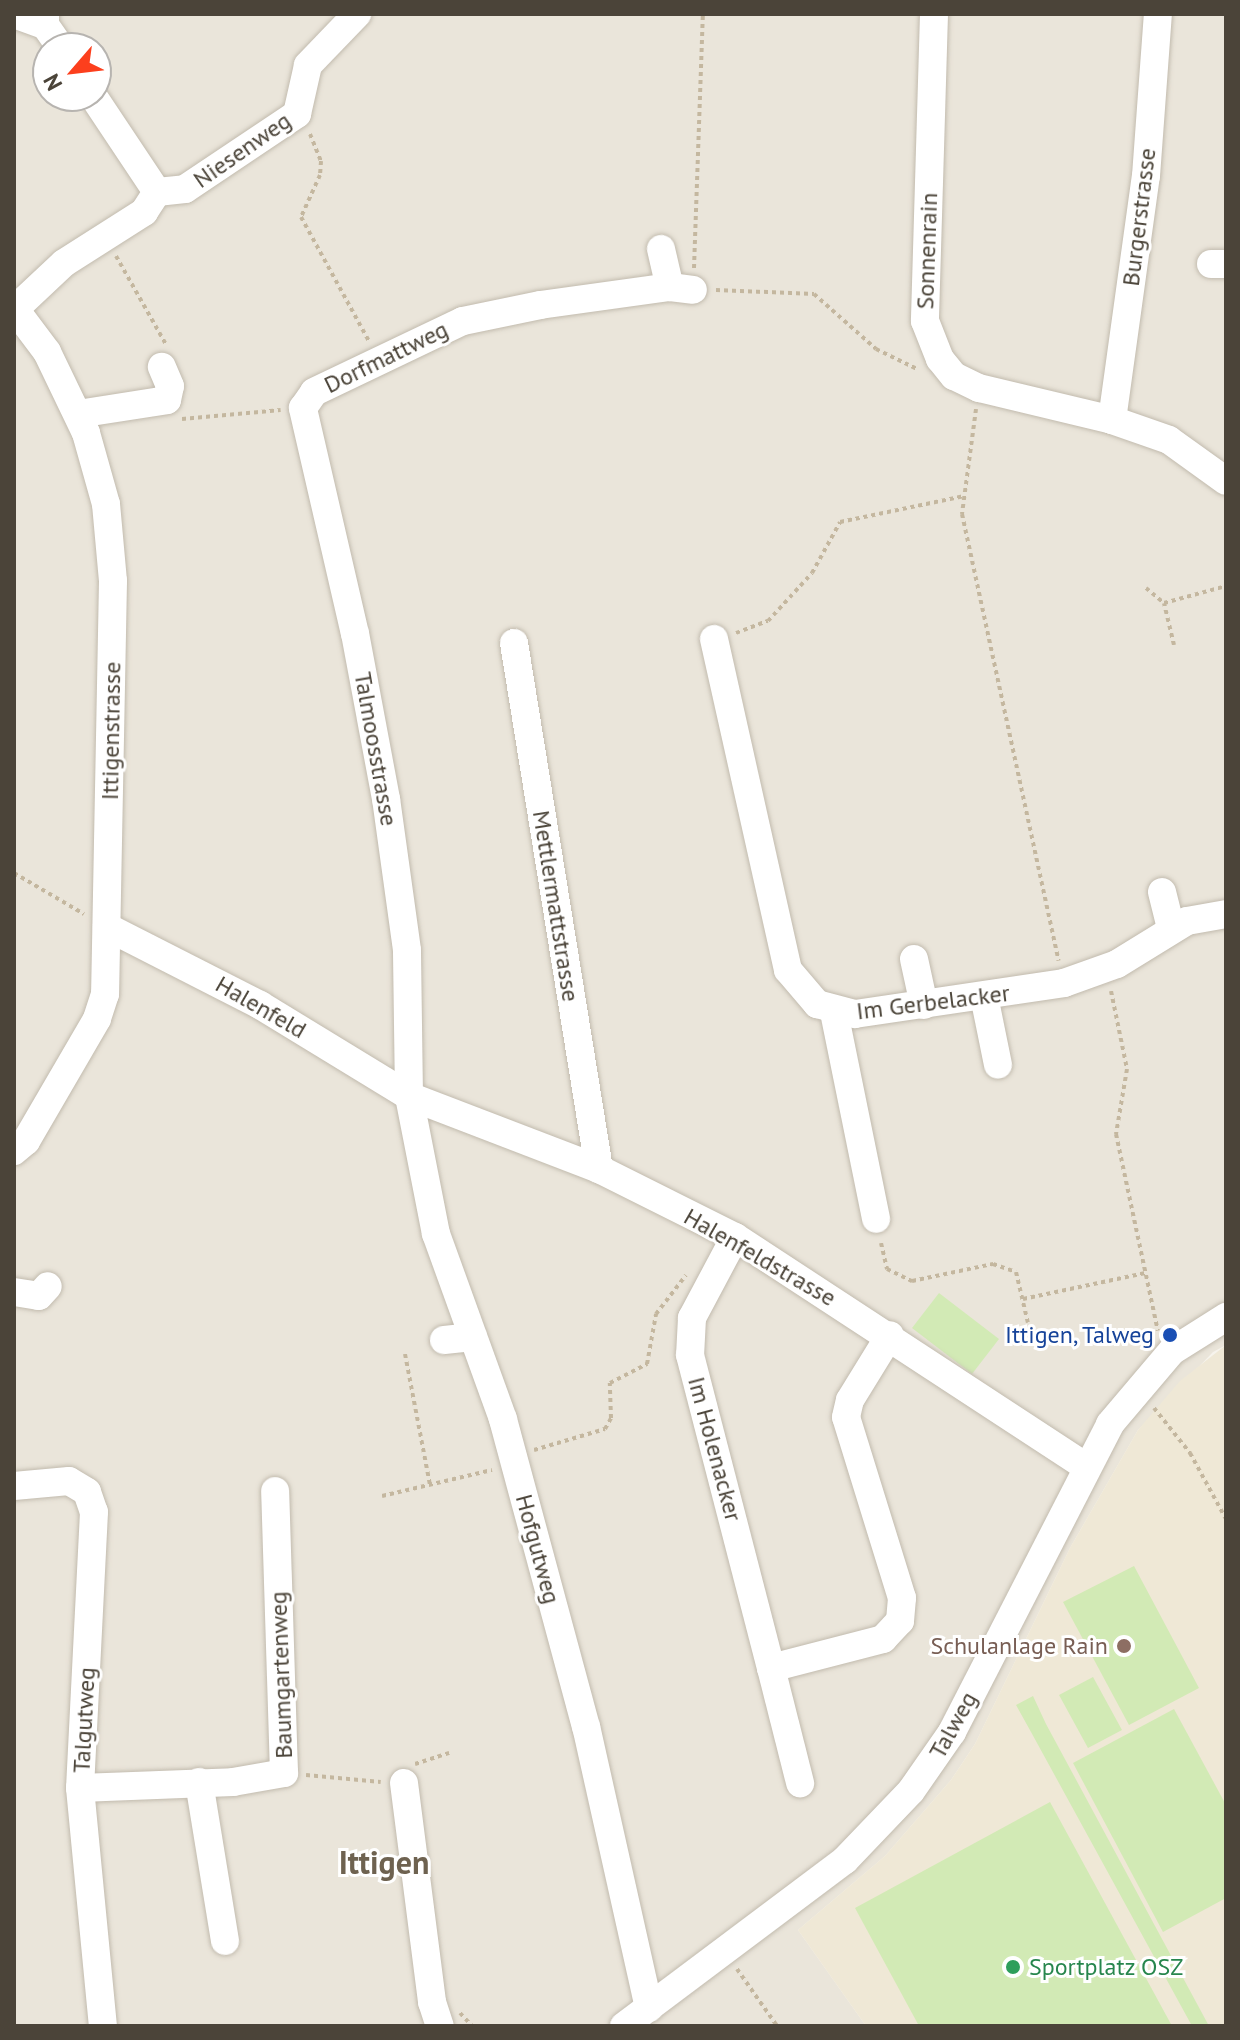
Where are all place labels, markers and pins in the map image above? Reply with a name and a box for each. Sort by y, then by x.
place label: Ittigen, Talweg [1002,1321,1154,1349]
marker: Ittigen, Talweg [1161,1326,1179,1344]
place label: Schulanlage Rain [930,1632,1108,1660]
marker: Schulanlage Rain [1115,1637,1133,1655]
place label: Sportplatz OSZ [1029,1953,1184,1981]
marker: Sportplatz OSZ [1004,1958,1022,1976]

